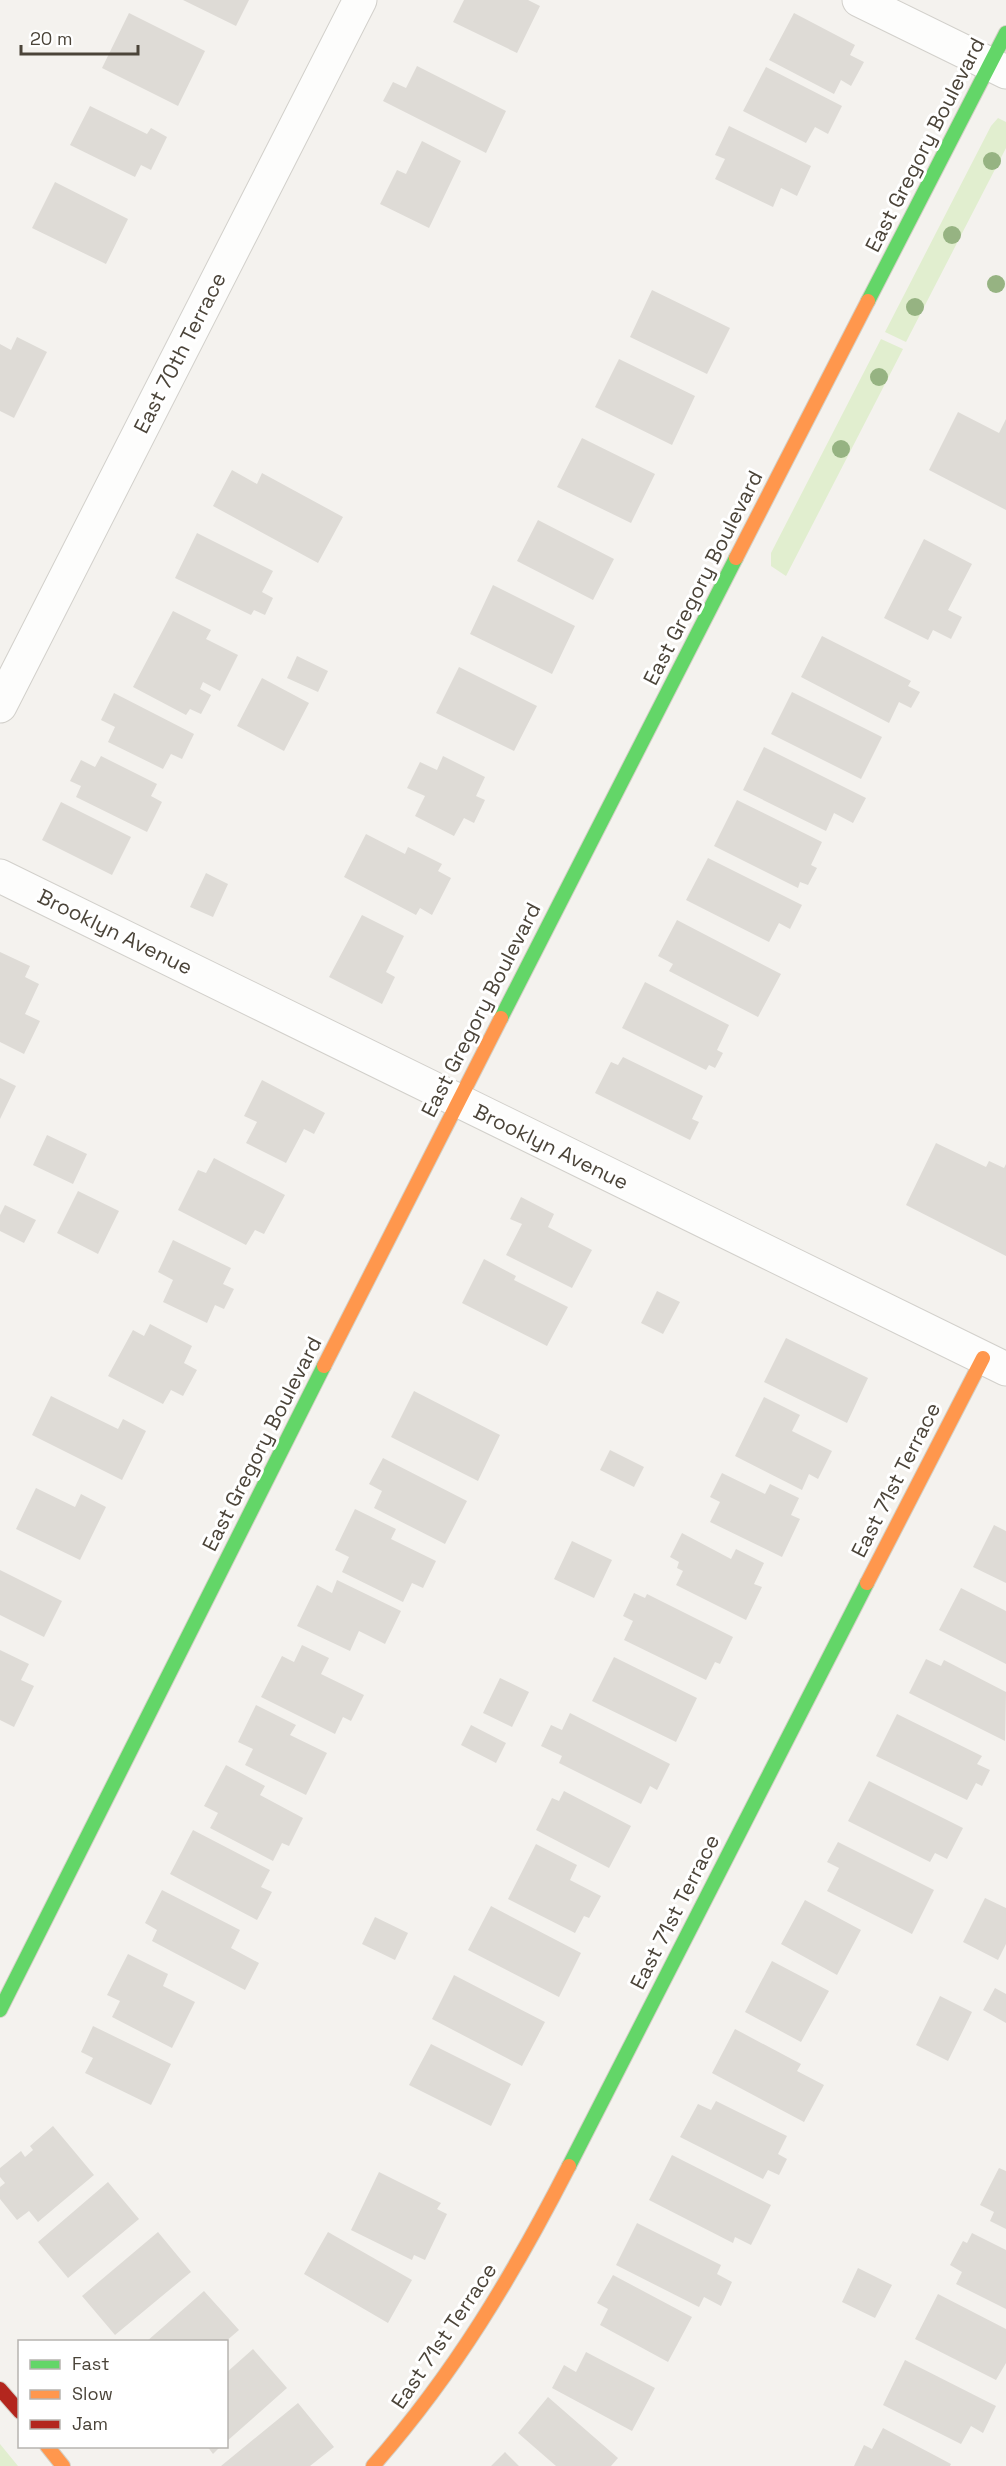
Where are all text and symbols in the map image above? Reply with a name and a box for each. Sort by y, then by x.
scale bar [21,18,138,56]
text: 20 m [30,27,73,50]
street label: East Gregory Boulevard [859,33,990,257]
street label: East 70th Terrace [127,268,232,438]
street label: East Gregory Boulevard [637,466,768,690]
street label: Brooklyn Avenue [33,882,197,981]
street label: East Gregory Boulevard [415,898,546,1122]
street label: Brooklyn Avenue [469,1097,633,1196]
street label: East Gregory Boulevard [196,1332,327,1556]
street label: East 71st Terrace [845,1398,946,1562]
street label: East 71st Terrace [624,1830,725,1994]
street label: East 71st Terrace [385,2258,502,2414]
legend [18,2340,228,2448]
text: Fast [72,2352,109,2375]
text: Slow [72,2382,113,2405]
text: Jam [72,2412,108,2435]

